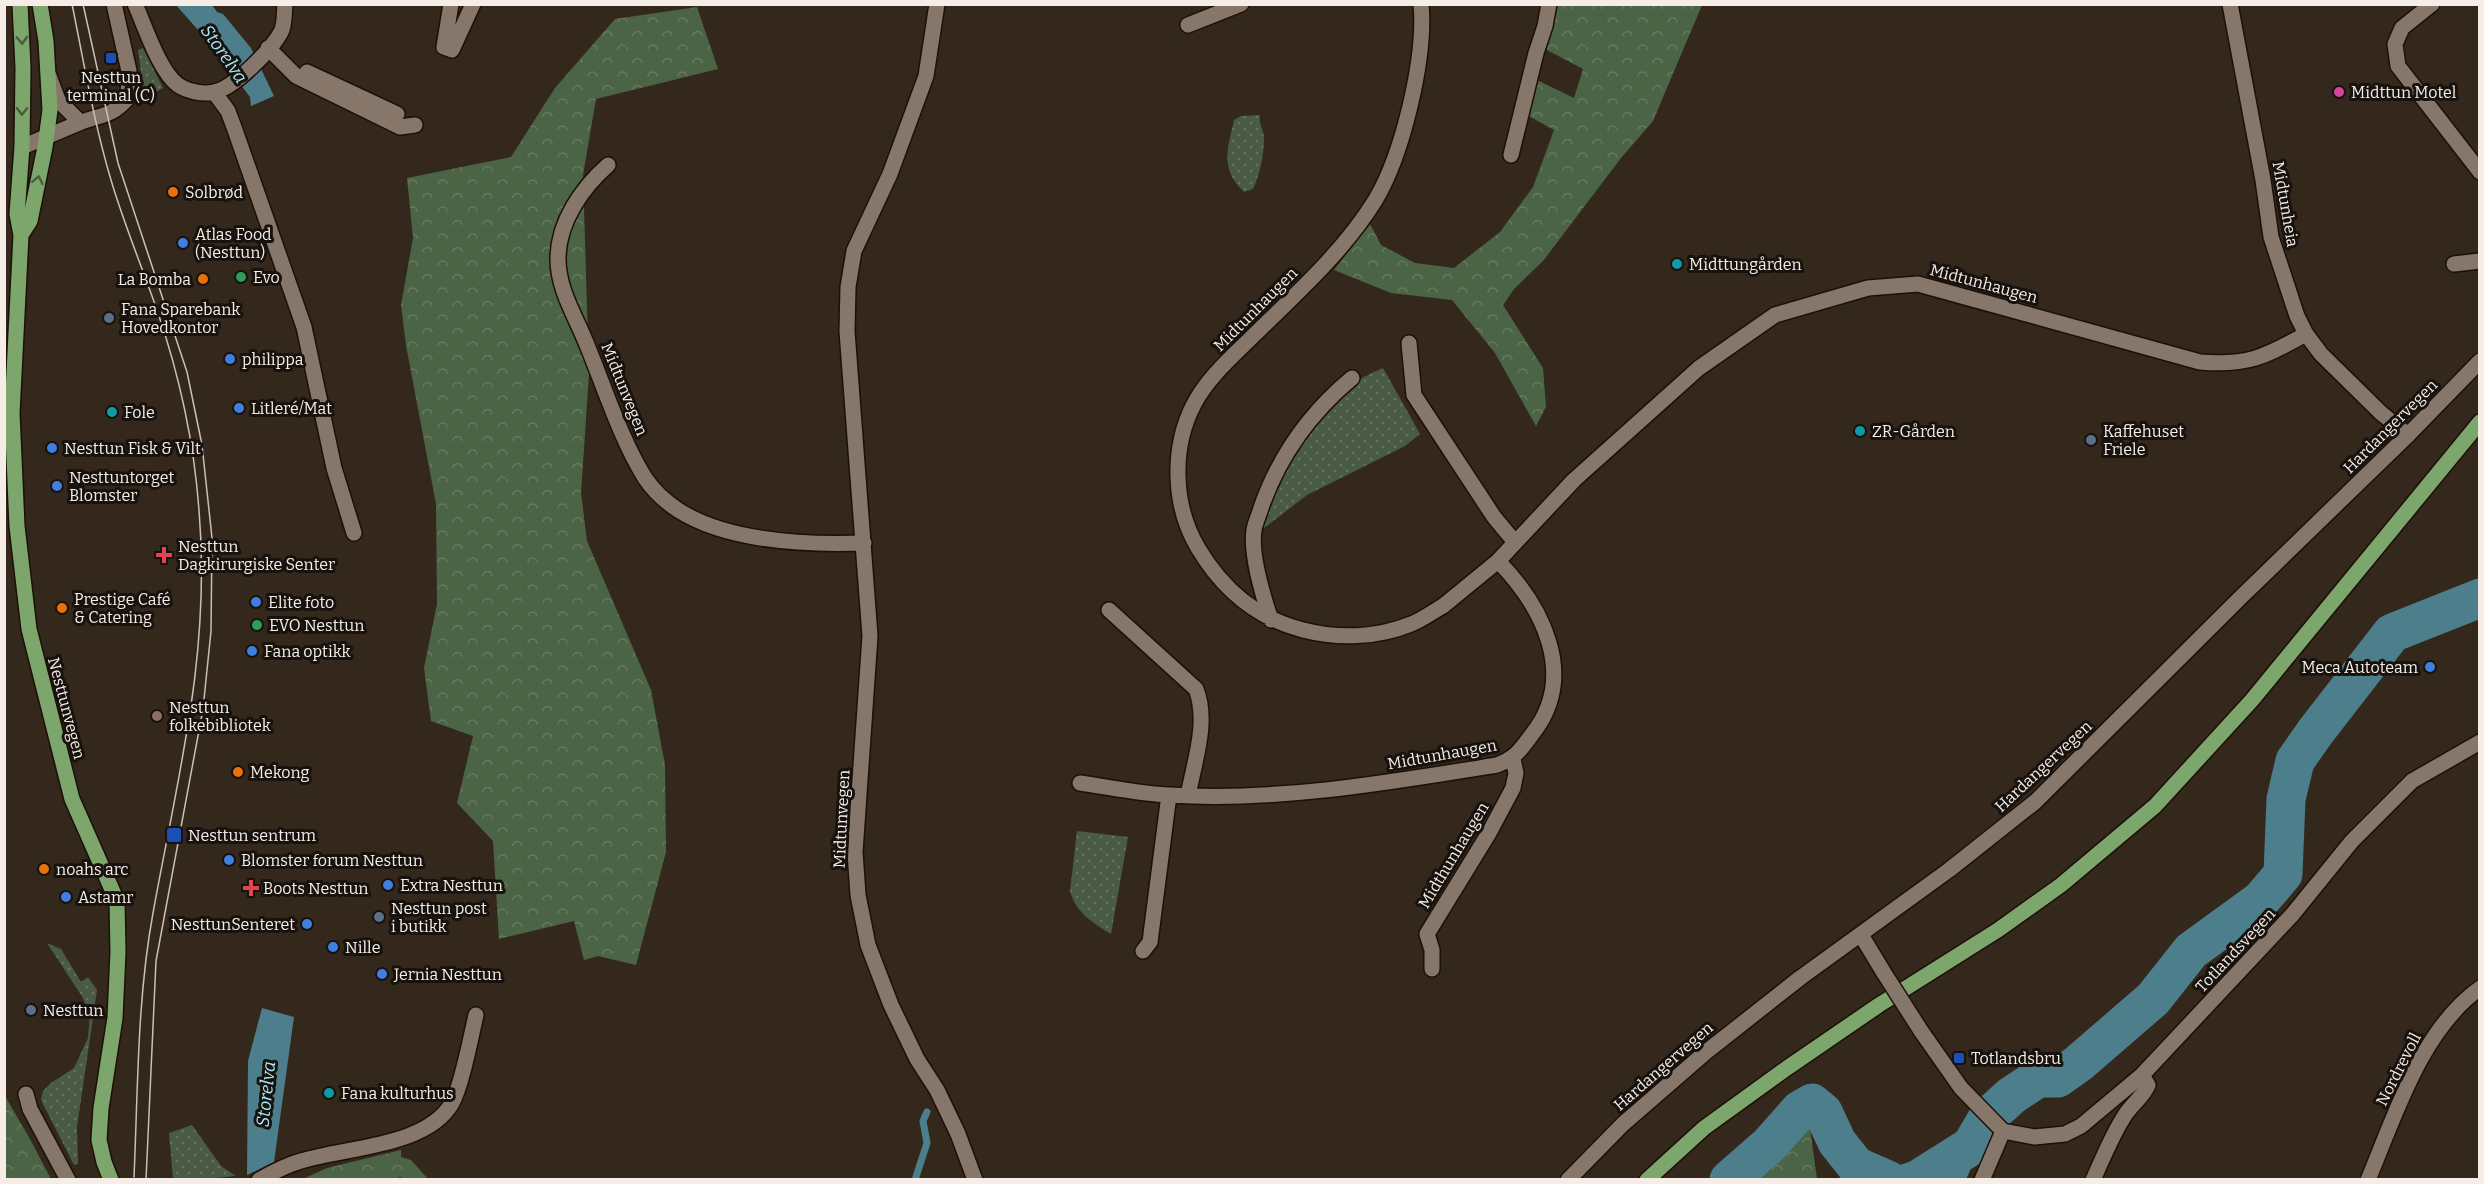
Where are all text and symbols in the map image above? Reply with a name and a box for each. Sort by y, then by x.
water label: Storelva [196,21,252,87]
one-way arrow [16,36,28,45]
marker: Nesttun terminal (C) [104,51,118,65]
place label: Nesttun terminal (C) [67,68,155,105]
place label: Midttun Motel [2351,83,2457,102]
marker: Midttun Motel [2332,85,2346,99]
one-way arrow [16,107,29,116]
street label: Midtunheia [2269,160,2302,249]
one-way arrow [31,175,44,185]
place label: Solbrød [185,183,243,202]
marker: Solbrød [166,185,180,199]
place label: Atlas Food (Nesttun) [195,225,272,262]
marker: Atlas Food (Nesttun) [176,236,190,250]
place label: Midttungården [1689,255,1802,274]
marker: Midttungården [1670,257,1684,271]
street label: Midtunhaugen [1928,260,2040,307]
street label: Midtunhaugen [1210,264,1301,355]
place label: Evo [253,268,280,287]
place label: La Bomba [118,270,191,289]
marker: Evo [234,270,248,284]
marker: La Bomba [196,272,210,286]
place label: Fana Sparebank Hovedkontor [121,300,240,337]
marker: Fana Sparebank Hovedkontor [102,311,116,325]
street label: Midtunvegen [597,340,652,438]
place label: philippa [242,350,304,369]
marker: philippa [223,352,237,366]
street label: Hardangervegen [2339,375,2441,477]
place label: Litleré/Mat [251,399,332,418]
marker: Litleré/Mat [232,401,246,415]
place label: Fole [124,403,155,422]
marker: Fole [105,405,119,419]
place label: ZR-Gården [1872,422,1955,441]
place label: Kaffehuset Friele [2103,422,2184,459]
marker: ZR-Gården [1853,424,1867,438]
marker: Kaffehuset Friele [2084,433,2098,447]
place label: Nesttun Fisk & Vilt [64,439,201,458]
marker: Nesttun Fisk & Vilt [45,441,59,455]
place label: Nesttuntorget Blomster [69,468,174,505]
marker: Nesttuntorget Blomster [50,479,64,493]
place label: Nesttun Dagkirurgiske Senter [178,537,335,574]
marker: Nesttun Dagkirurgiske Senter [155,546,173,564]
place label: Prestige Café & Catering [74,590,171,627]
place label: Elite foto [268,593,334,612]
marker: Elite foto [249,595,263,609]
marker: Prestige Café & Catering [55,601,69,615]
place label: EVO Nesttun [269,616,364,635]
marker: EVO Nesttun [250,618,264,632]
place label: Fana optikk [264,642,351,661]
marker: Fana optikk [245,644,259,658]
street label: Nesttunvegen [44,655,89,761]
place label: Meca Autoteam [2301,658,2418,677]
marker: Meca Autoteam [2423,660,2437,674]
place label: Nesttun folkebibliotek [169,698,271,735]
marker: Nesttun folkebibliotek [150,709,164,723]
street label: Hardangervegen [1991,717,2096,816]
street label: Midtunhaugen [1386,736,1498,773]
place label: Mekong [250,763,310,782]
marker: Mekong [231,765,245,779]
street label: Midtunvegen [829,769,854,869]
street label: Midthunhaugen [1414,799,1493,912]
marker: Nesttun sentrum [165,826,183,844]
place label: Nesttun sentrum [188,826,316,845]
place label: Blomster forum Nesttun [241,851,423,870]
marker: Blomster forum Nesttun [222,853,236,867]
place label: noahs arc [56,860,129,879]
marker: noahs arc [37,862,51,876]
place label: Extra Nesttun [400,876,503,895]
marker: Extra Nesttun [381,878,395,892]
place label: Boots Nesttun [263,879,368,898]
marker: Boots Nesttun [244,881,258,895]
place label: Astamr [78,888,133,907]
marker: Astamr [59,890,73,904]
place label: Nesttun post i butikk [391,899,487,936]
street label: Totlandsvegen [2192,904,2279,996]
marker: Nesttun post i butikk [372,910,386,924]
place label: NesttunSenteret [171,915,295,934]
marker: NesttunSenteret [300,917,314,931]
place label: Nille [345,938,380,957]
marker: Nille [326,940,340,954]
place label: Jernia Nesttun [393,965,502,984]
marker: Jernia Nesttun [375,967,389,981]
place label: Nesttun [43,1001,103,1020]
marker: Nesttun [24,1003,38,1017]
street label: Hardangervegen [1610,1018,1717,1115]
street label: Nordrevoll [2372,1029,2425,1109]
place label: Totlandsbru [1971,1049,2061,1068]
marker: Totlandsbru [1952,1051,1966,1065]
water label: Storelva [252,1060,280,1128]
place label: Fana kulturhus [341,1084,454,1103]
marker: Fana kulturhus [322,1086,336,1100]

